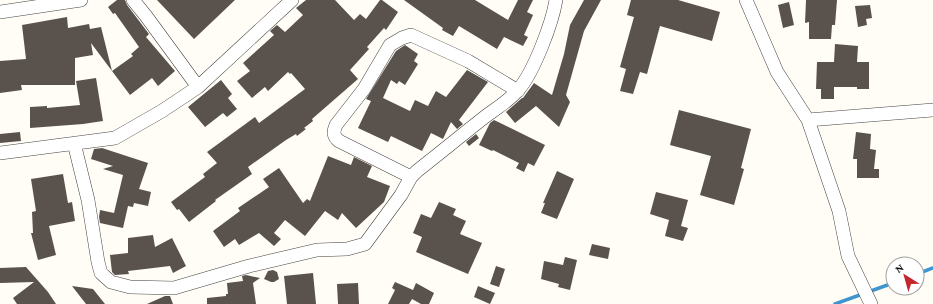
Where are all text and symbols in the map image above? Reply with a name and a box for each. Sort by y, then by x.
north arrow [885,256,925,296]
text: N [892,261,906,275]

